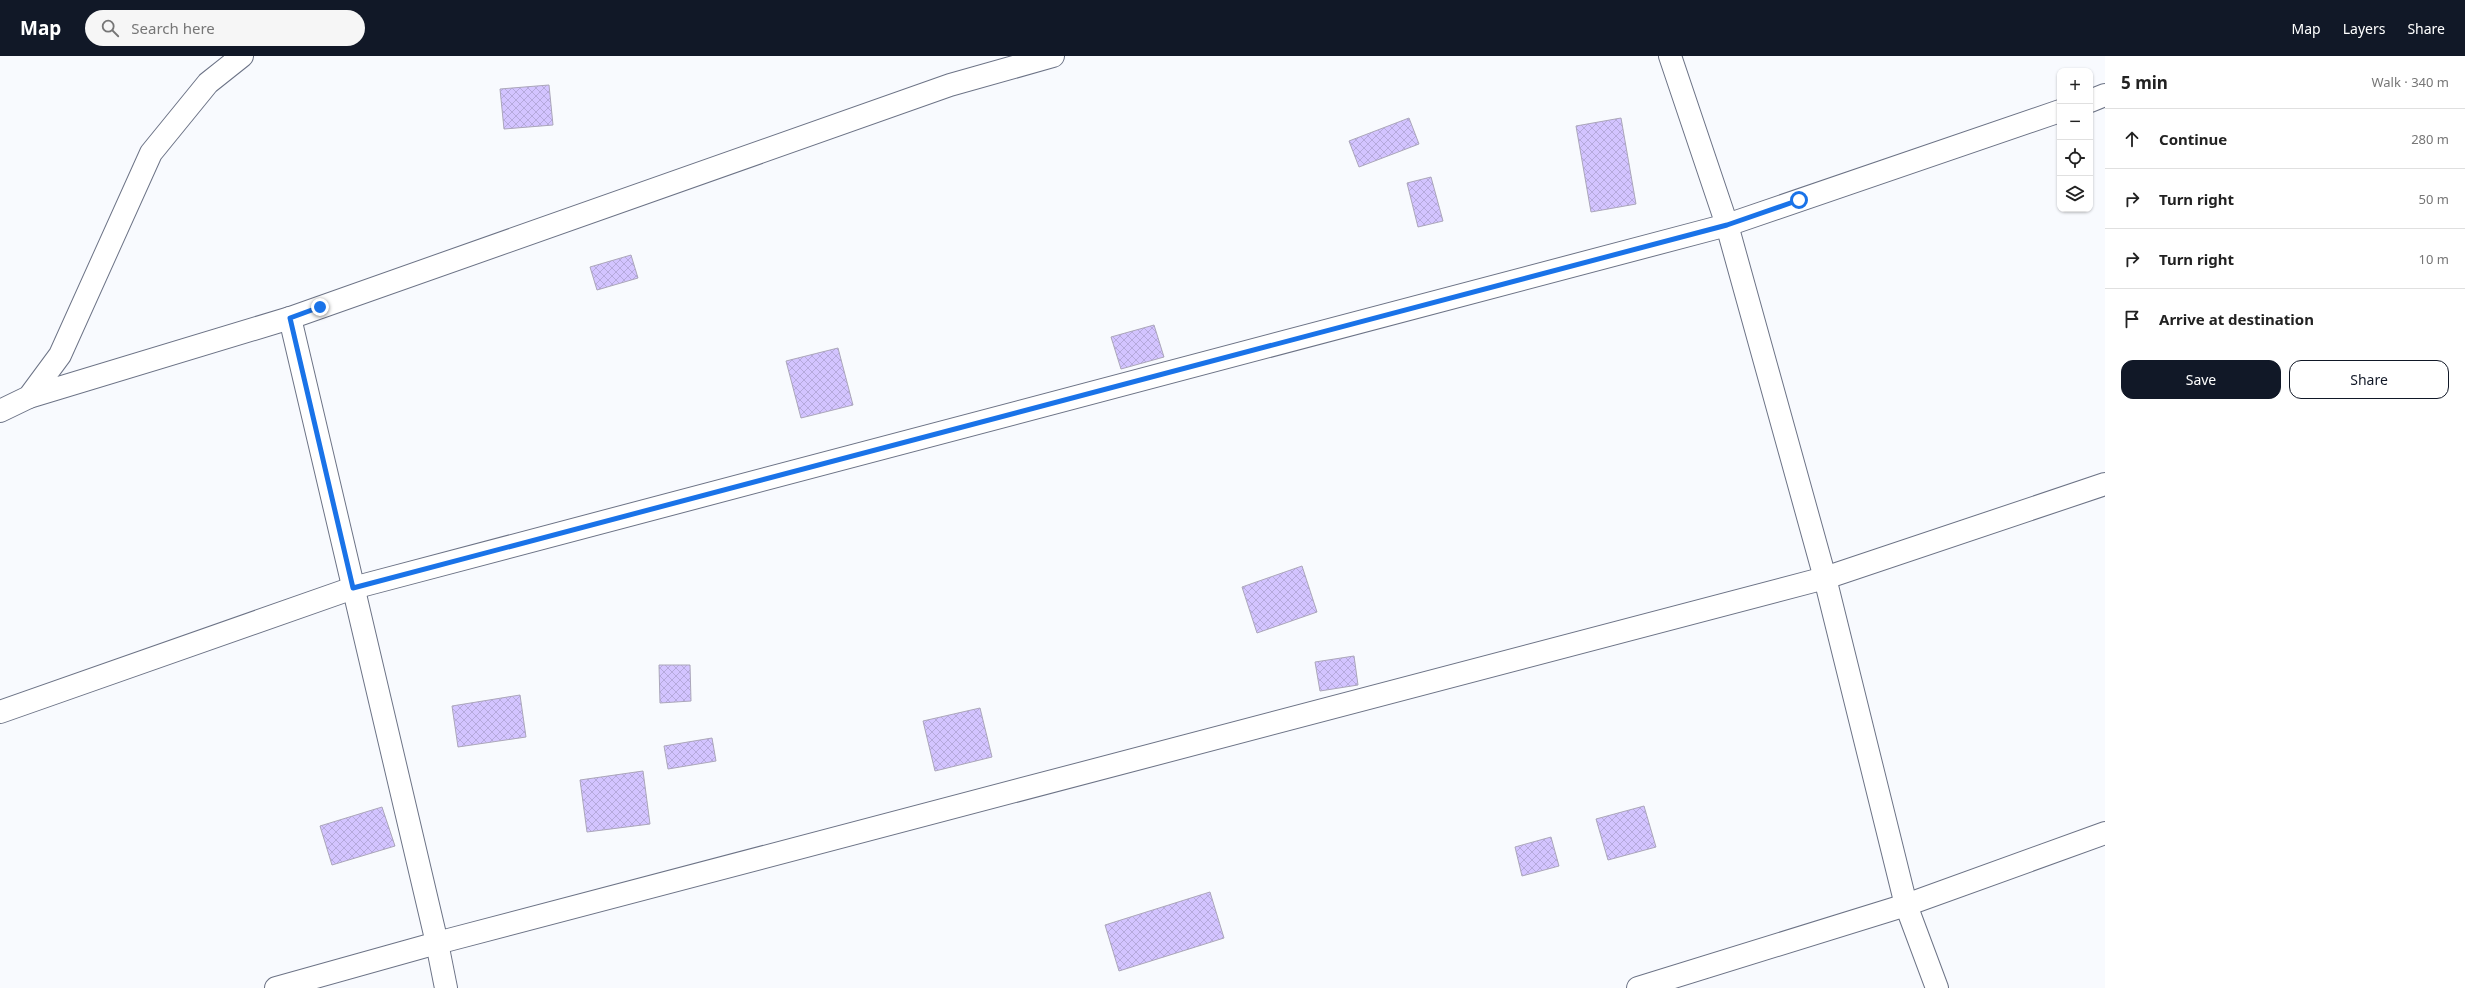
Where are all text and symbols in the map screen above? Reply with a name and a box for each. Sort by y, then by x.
search box [85,10,365,46]
text: Map [20,15,61,41]
icon: search [99,17,121,39]
text: Search here [131,18,215,38]
text: Map [2292,19,2321,38]
text: Layers [2343,19,2385,38]
text: Share [2407,19,2445,38]
map controls [2057,68,2093,212]
button: + [2057,68,2093,104]
text: 5 min [2121,71,2168,94]
text: Walk · 340 m [2371,73,2449,91]
button: − [2057,104,2093,140]
icon: ahead [2121,128,2143,150]
text: Continue [2159,129,2227,149]
text: 280 m [2411,130,2449,148]
button: locate [2057,140,2093,176]
button: layers [2057,176,2093,212]
icon: right [2121,188,2143,210]
text: Turn right [2159,189,2234,209]
text: 50 m [2419,190,2449,208]
route start [1790,191,1808,209]
icon: right [2121,248,2143,270]
text: Turn right [2159,249,2234,269]
text: 10 m [2419,250,2449,268]
route end [311,298,329,316]
icon: arrive [2121,308,2143,330]
text: Arrive at destination [2159,309,2314,329]
button: Save [2121,360,2281,399]
button: Share [2289,360,2449,399]

